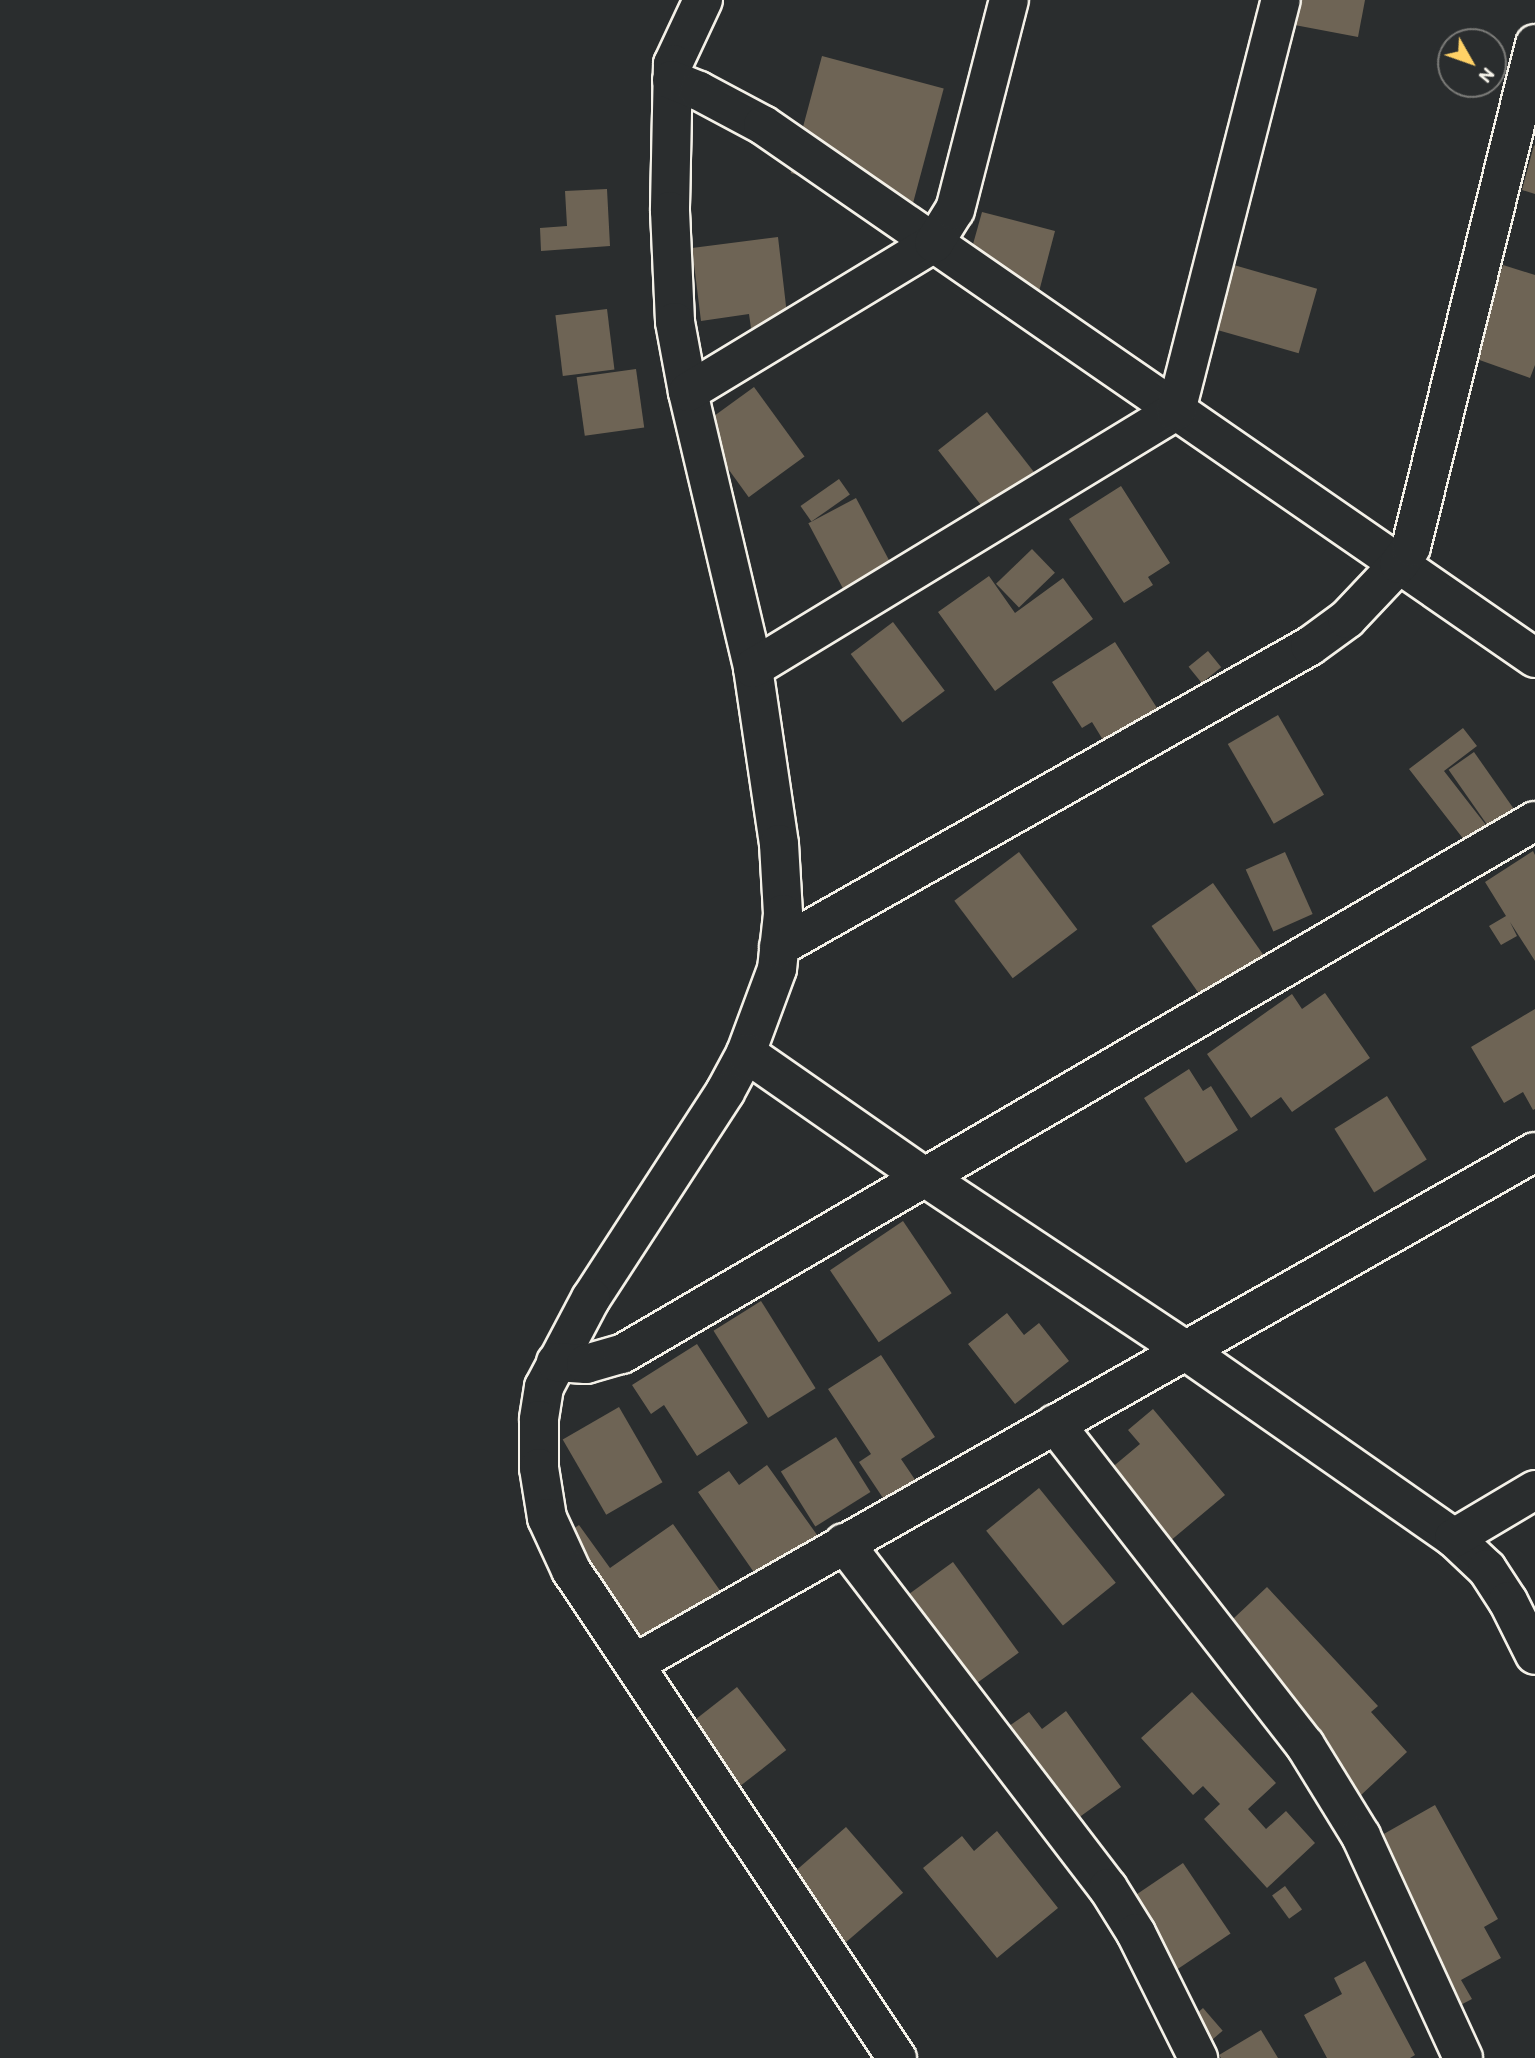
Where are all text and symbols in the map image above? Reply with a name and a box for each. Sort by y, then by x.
north arrow [1437,28,1507,98]
text: N [1474,63,1500,88]

